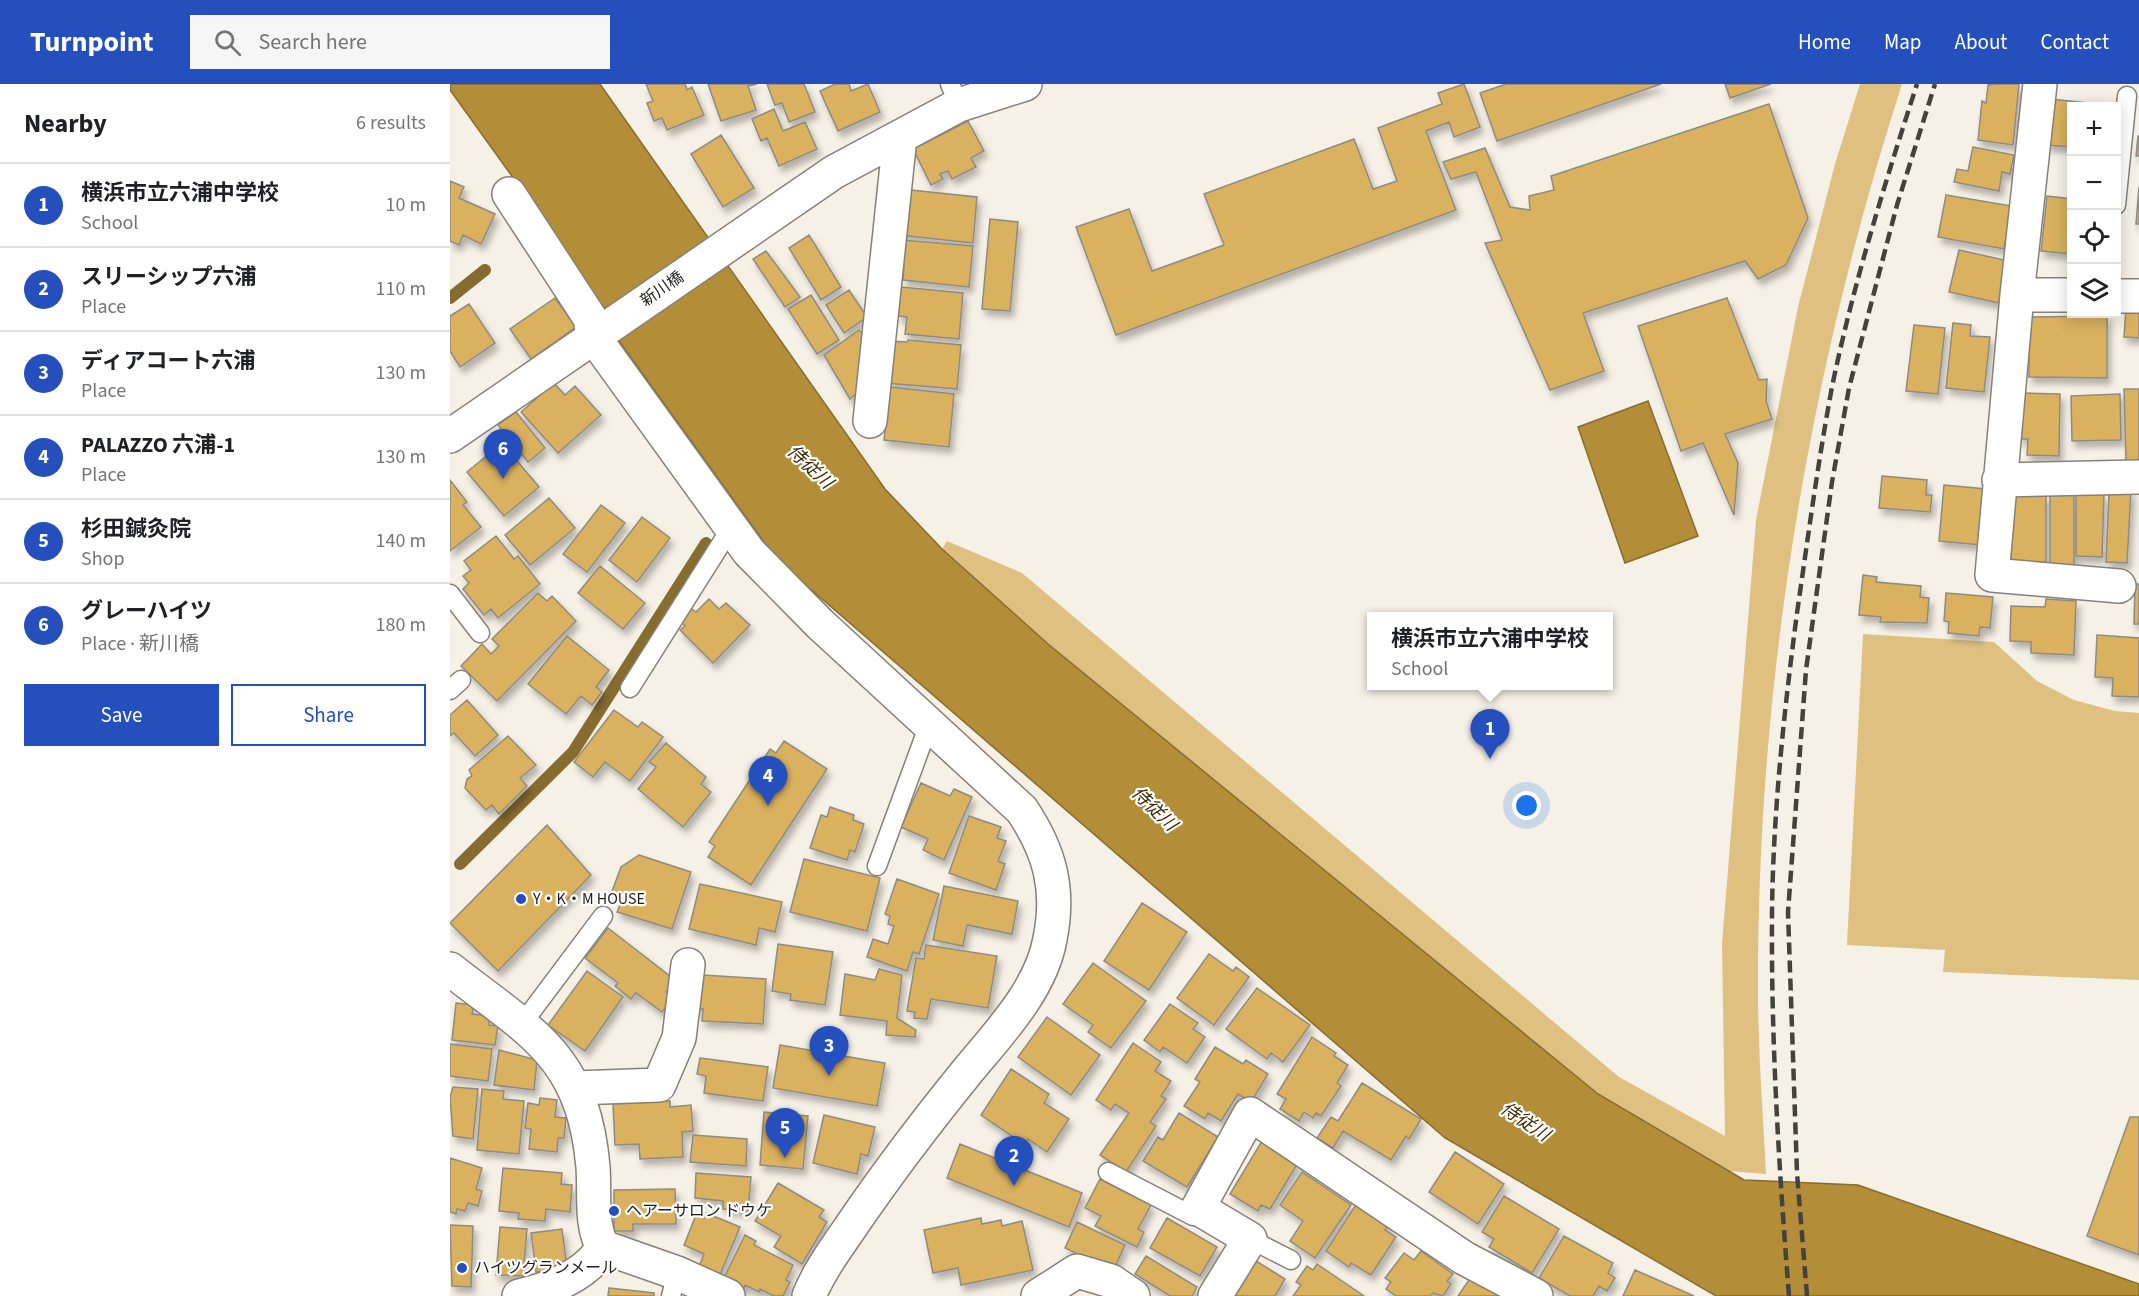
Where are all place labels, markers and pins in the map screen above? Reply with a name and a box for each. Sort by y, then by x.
pin: 6 [484,430,522,479]
pin: 1 [1470,710,1510,759]
pin: 4 [748,756,788,806]
place label: Y・K・M HOUSE [532,888,645,910]
marker: Y・K・M HOUSE [514,892,528,906]
pin: 3 [810,1026,848,1076]
pin: 5 [766,1108,804,1158]
pin: 2 [994,1136,1034,1186]
place label: ヘアーサロン ドウケ [626,1200,772,1222]
marker: ヘアーサロン ドウケ [607,1204,621,1218]
place label: ハイツグランメール [474,1257,617,1279]
marker: ハイツグランメール [455,1261,469,1275]

